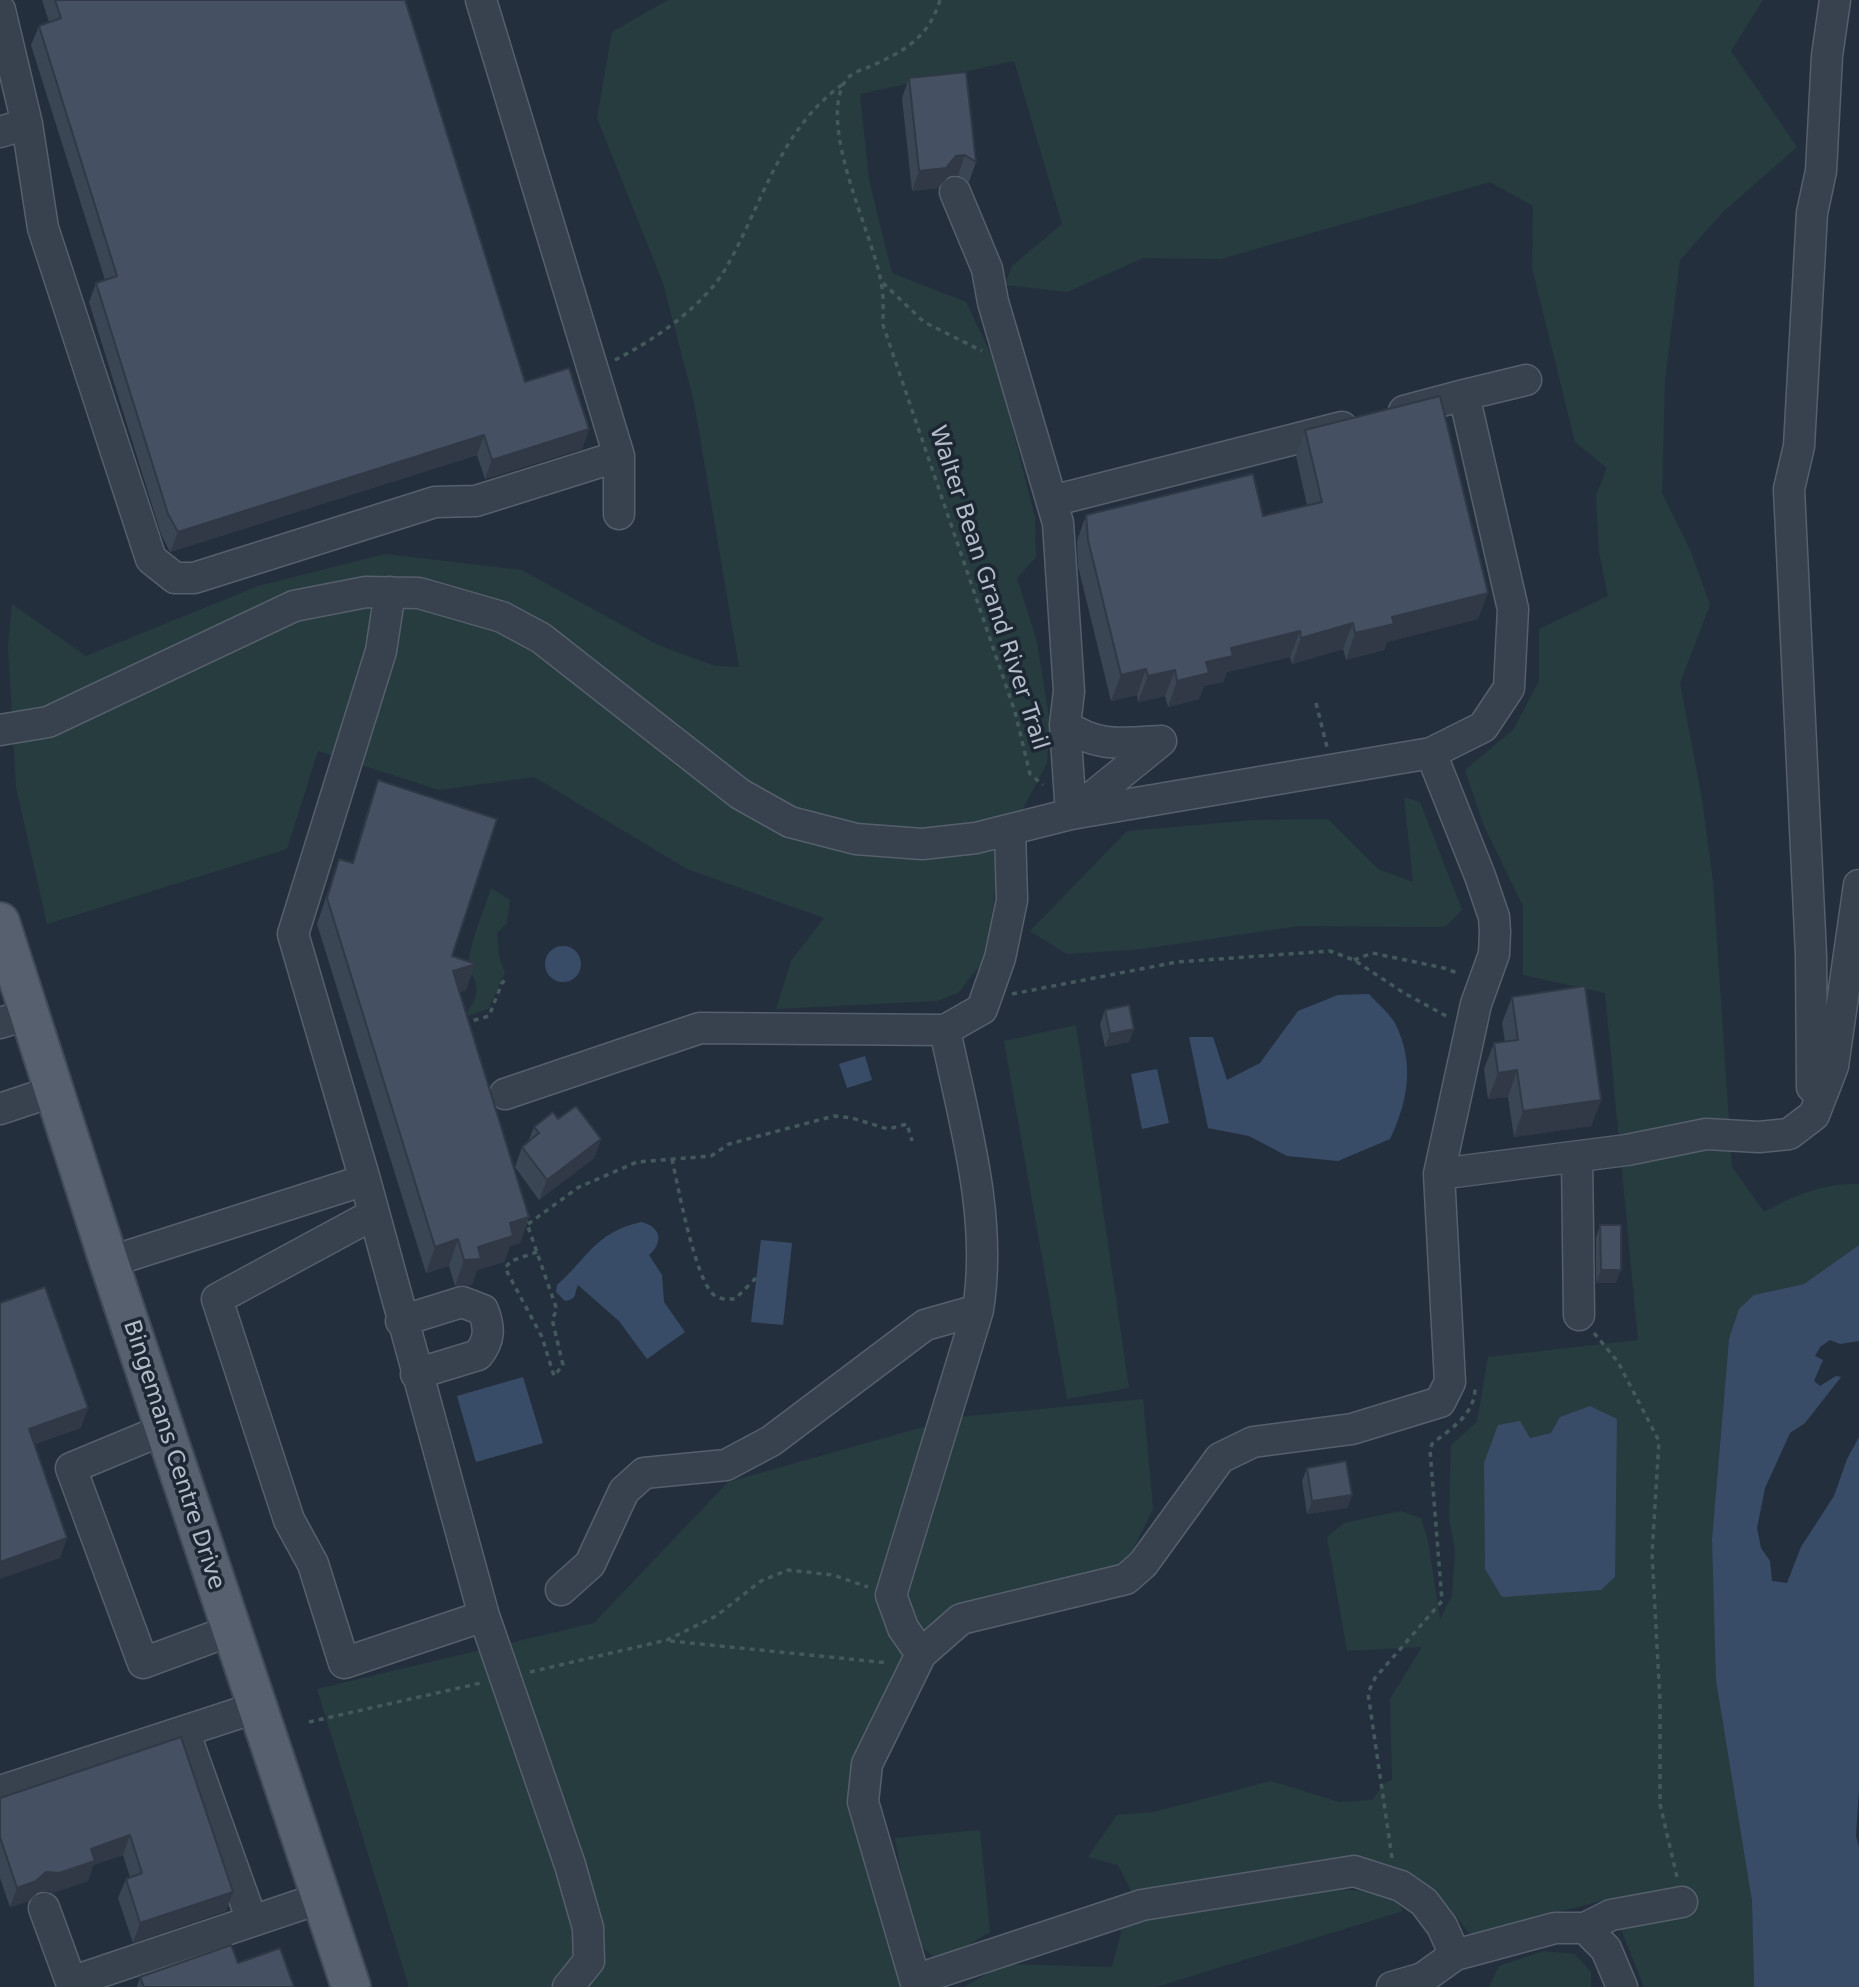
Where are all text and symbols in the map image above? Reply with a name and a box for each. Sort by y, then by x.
street label: Walter Bean Grand River Trail [922,422,1054,754]
street label: Bingemans Centre Drive [116,1317,230,1593]

